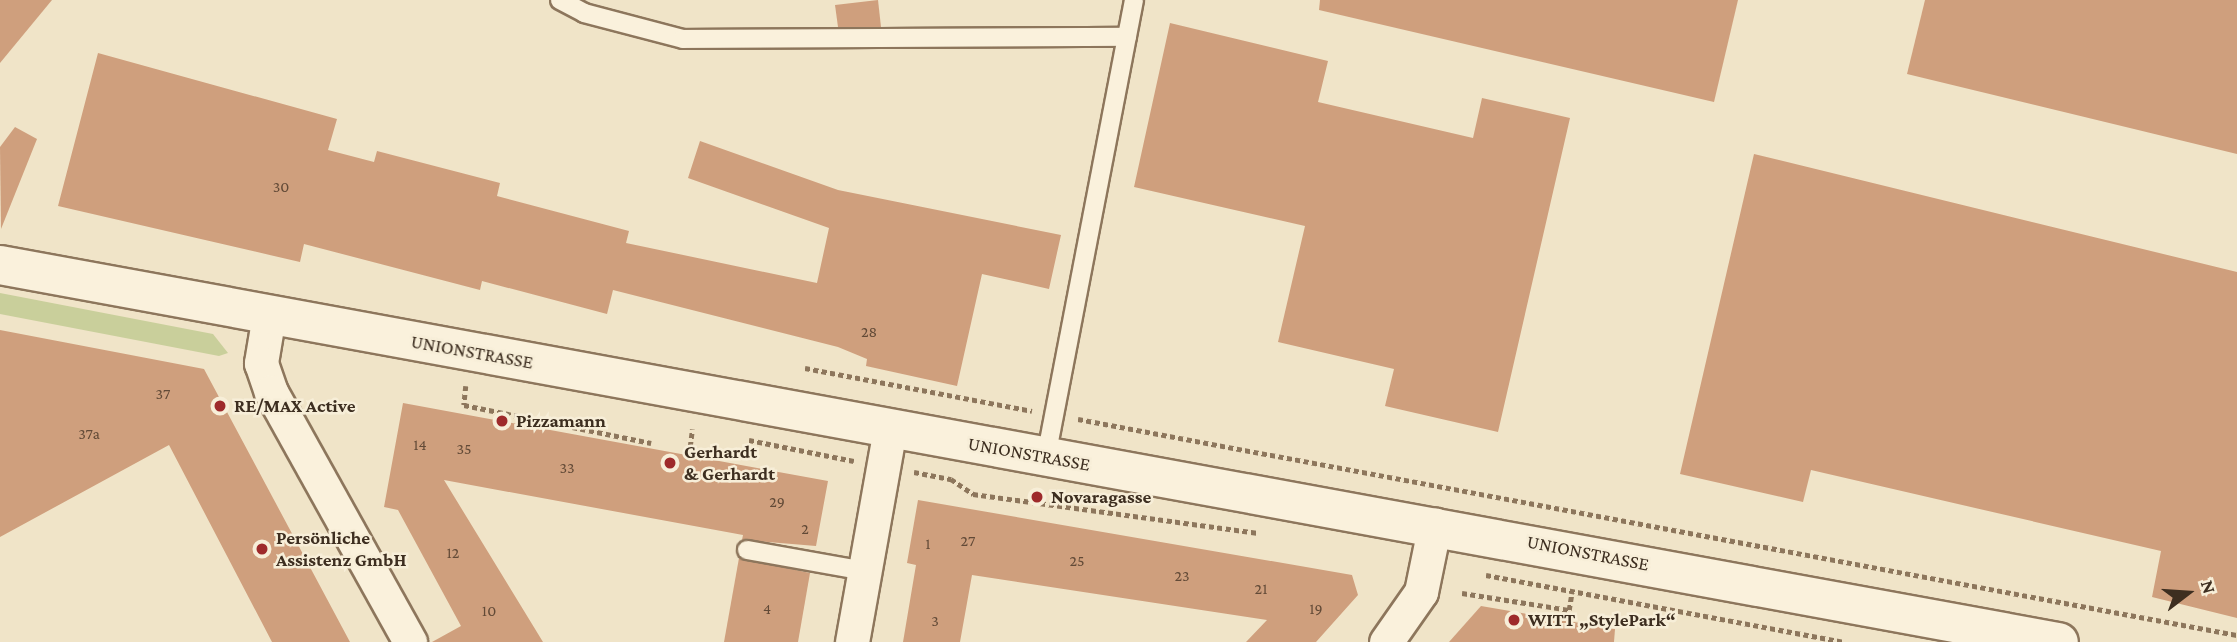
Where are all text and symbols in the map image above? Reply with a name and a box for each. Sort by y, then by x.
house number: 30 [273,177,289,197]
house number: 28 [861,322,877,342]
street label: UNIONSTRASSE [409,330,535,374]
house number: 37 [156,384,170,404]
place label: RE/MAX Active [234,395,356,417]
marker: RE/MAX Active [212,398,228,414]
place label: Pizzamann [516,410,606,432]
marker: Pizzamann [494,413,510,429]
house number: 37a [78,424,100,444]
street label: UNIONSTRASSE [966,432,1092,476]
house number: 14 [413,435,427,455]
house number: 35 [456,439,472,459]
place label: Gerhardt & Gerhardt [684,441,775,485]
marker: Gerhardt & Gerhardt [662,455,678,471]
house number: 33 [559,458,575,478]
place label: Novaragasse [1051,486,1151,508]
marker: Novaragasse [1029,489,1045,505]
house number: 29 [769,492,785,512]
house number: 2 [801,519,809,539]
place label: Persönliche Assistenz GmbH [276,527,406,571]
street label: UNIONSTRASSE [1525,530,1651,576]
house number: 27 [961,531,975,551]
house number: 1 [925,534,931,554]
marker: Persönliche Assistenz GmbH [254,541,270,557]
house number: 12 [447,543,459,563]
house number: 25 [1069,551,1085,571]
north arrow [2153,558,2223,628]
house number: 23 [1174,566,1190,586]
text: N [2197,577,2220,596]
house number: 21 [1255,579,1267,599]
house number: 4 [763,599,771,619]
house number: 19 [1309,599,1323,619]
house number: 10 [482,601,496,621]
place label: WITT „StylePark“ [1528,609,1676,631]
house number: 3 [931,611,939,631]
marker: WITT „StylePark“ [1506,612,1522,628]

